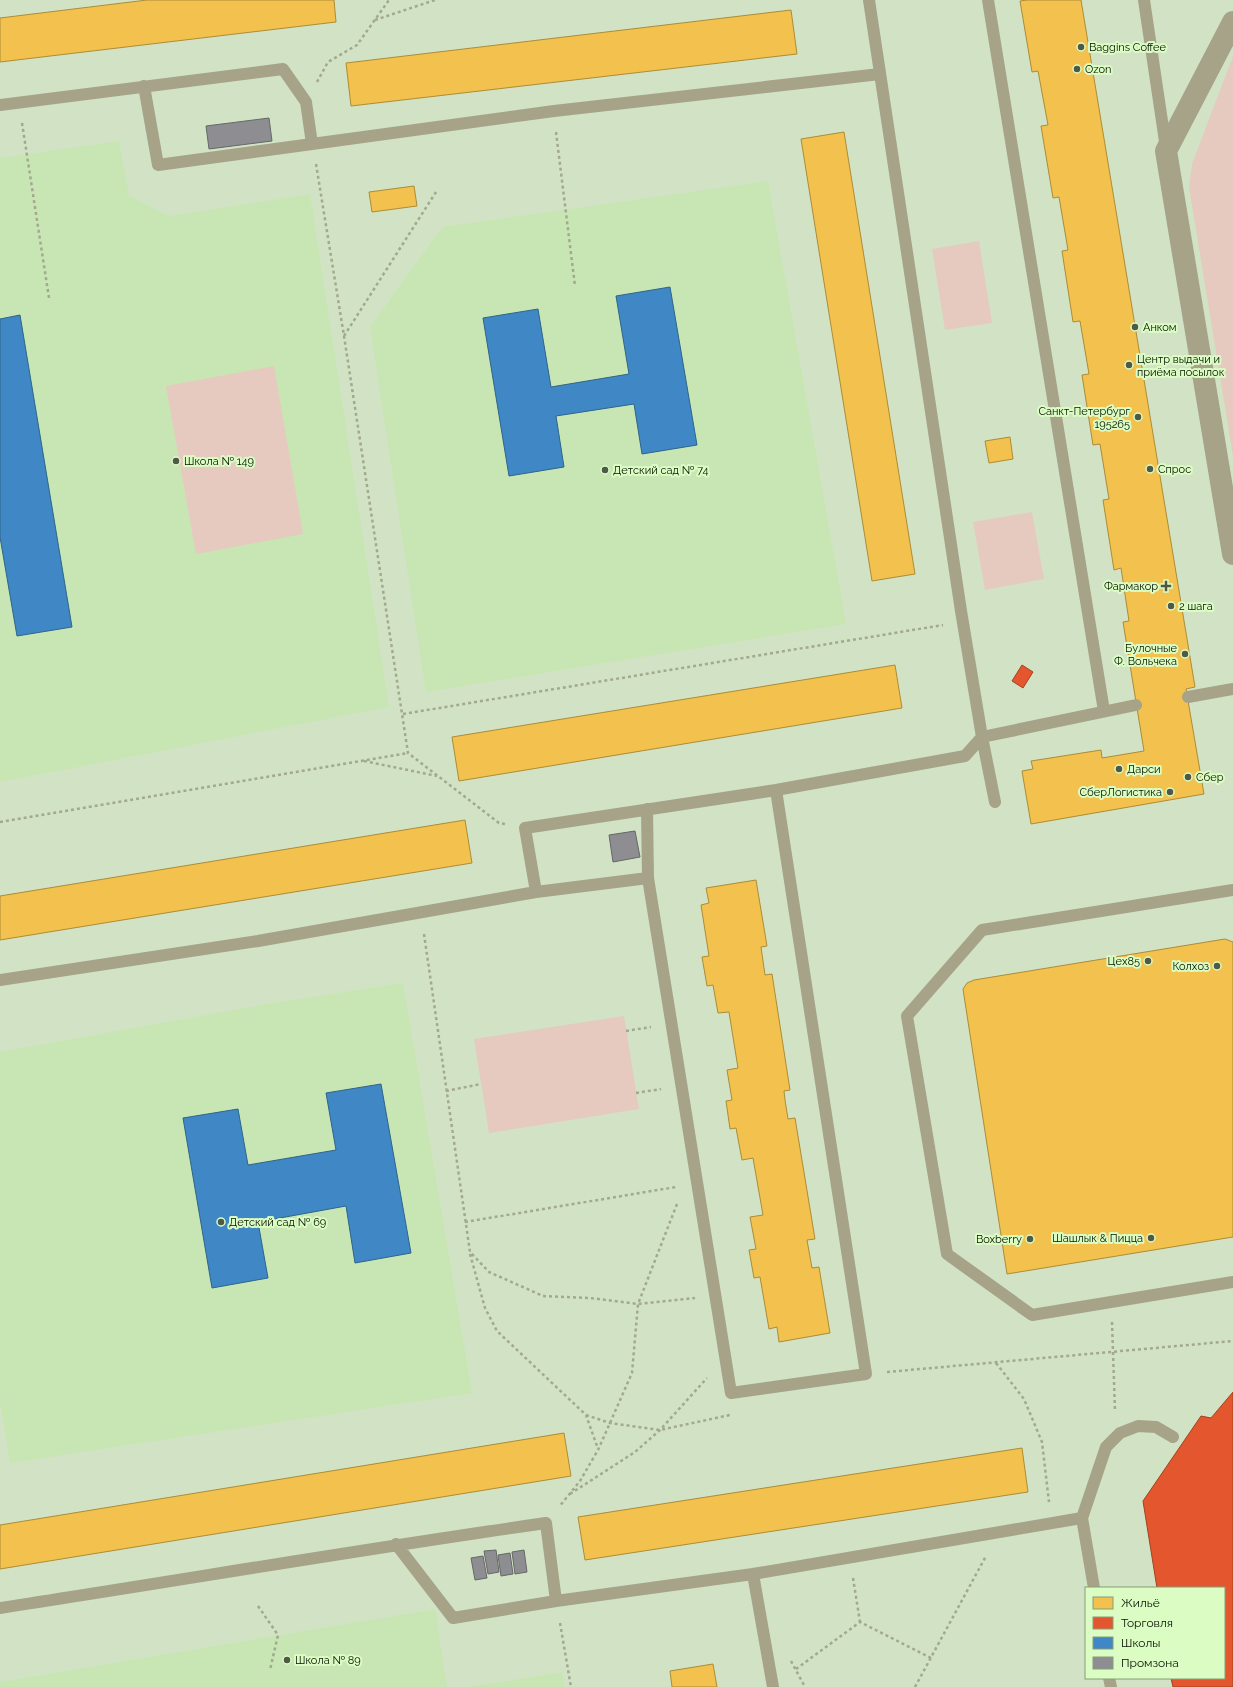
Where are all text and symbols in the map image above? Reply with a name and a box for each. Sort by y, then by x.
place label: Baggins Coffee [1089,41,1167,54]
marker: Baggins Coffee [1076,42,1086,52]
place label: Ozon [1085,63,1112,76]
marker: Ozon [1072,64,1082,74]
place label: Анком [1143,321,1177,334]
marker: Анком [1130,322,1140,332]
place label: Центр выдачи и приёма посылок [1137,353,1225,379]
marker: Центр выдачи и приёма посылок [1124,360,1134,370]
place label: Санкт-Петербург 195265 [1038,405,1131,431]
marker: Санкт-Петербург 195265 [1133,412,1143,422]
place label: Школа № 149 [184,455,254,468]
marker: Школа № 149 [171,456,181,466]
place label: Спрос [1158,463,1191,476]
place label: Детский сад № 74 [613,464,708,477]
marker: Спрос [1145,464,1155,474]
marker: Детский сад № 74 [600,465,610,475]
place label: Фармакор [1104,580,1158,593]
marker: Фармакор [1161,581,1171,591]
place label: 2 шага [1179,600,1213,613]
marker: 2 шага [1166,601,1176,611]
place label: Булочные Ф. Вольчека [1114,642,1178,668]
marker: Булочные Ф. Вольчека [1180,649,1190,659]
place label: Дарси [1127,763,1161,776]
marker: Дарси [1114,764,1124,774]
place label: Сбер [1196,771,1224,784]
marker: Сбер [1183,772,1193,782]
place label: СберЛогистика [1080,786,1162,799]
marker: СберЛогистика [1165,787,1175,797]
place label: Цех85 [1107,955,1140,968]
marker: Цех85 [1143,956,1153,966]
place label: Колхоз [1172,960,1209,973]
marker: Колхоз [1212,961,1222,971]
place label: Детский сад № 69 [229,1216,326,1229]
marker: Детский сад № 69 [216,1217,226,1227]
place label: Шашлык & Пицца [1052,1232,1143,1245]
place label: Boxberry [976,1233,1022,1246]
marker: Шашлык & Пицца [1146,1233,1156,1243]
marker: Boxberry [1025,1234,1035,1244]
legend [1085,1587,1225,1679]
text: Жильё [1121,1596,1160,1610]
text: Торговля [1121,1616,1173,1630]
text: Школы [1121,1636,1160,1650]
place label: Школа № 89 [295,1654,361,1667]
marker: Школа № 89 [282,1655,292,1665]
text: Промзона [1121,1656,1179,1670]

